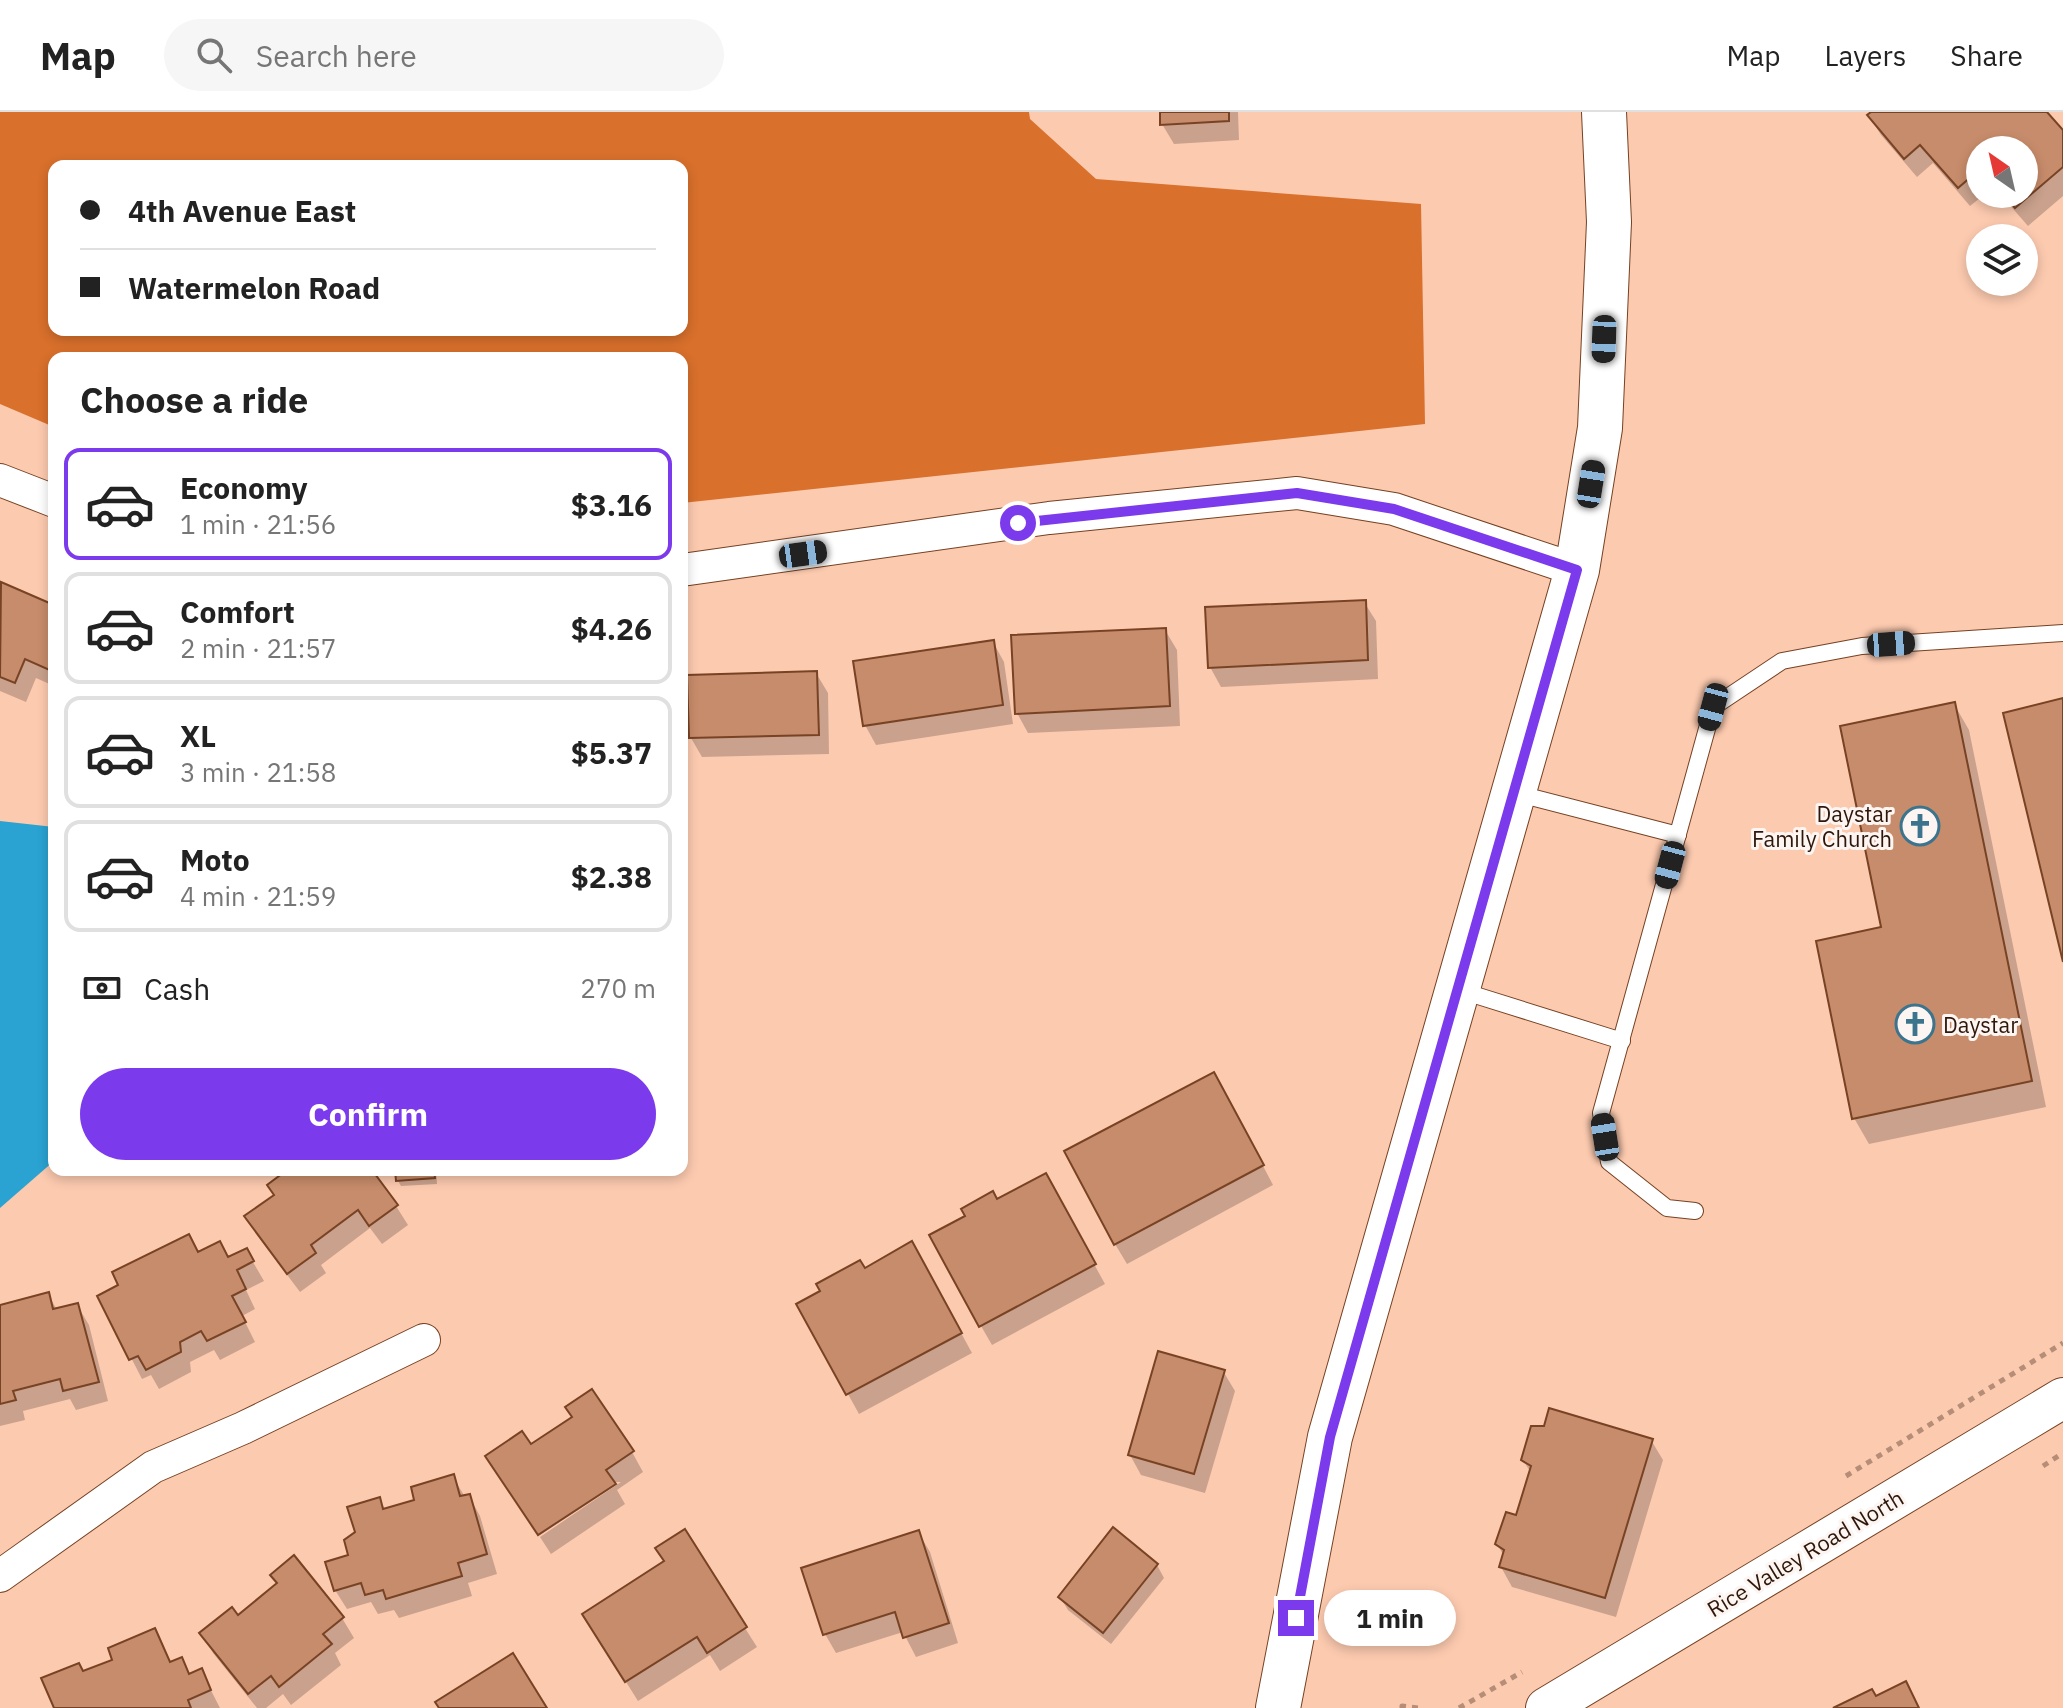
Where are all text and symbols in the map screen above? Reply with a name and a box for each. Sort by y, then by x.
search box [164,19,724,91]
text: Map [40,31,116,80]
icon: search [192,33,236,77]
text: Search here [256,36,417,75]
text: Map [1726,37,1780,74]
text: Layers [1824,37,1906,74]
text: Share [1950,37,2023,74]
north arrow [1966,136,2038,208]
map controls [1966,136,2038,296]
text: 4th Avenue East [128,191,356,230]
button: layers [1966,224,2038,296]
text: Watermelon Road [128,268,380,307]
car [1591,315,1617,363]
text: Choose a ride [80,376,308,423]
car [1575,458,1607,510]
icon: car [84,468,156,540]
text: Economy [180,468,308,507]
text: $3.16 [571,485,652,524]
route start [1000,505,1036,541]
text: 1 min · 21:56 [180,507,336,541]
car [778,539,828,569]
icon: car [84,592,156,664]
text: Comfort [180,592,295,631]
text: $4.26 [571,609,652,648]
car [1866,630,1916,658]
text: 2 min · 21:57 [180,631,336,665]
car [1695,681,1731,733]
icon: car [84,716,156,788]
text: XL [180,716,216,755]
text: $5.37 [571,733,652,772]
text: 3 min · 21:58 [180,755,336,789]
place label: Daystar Family Church [1752,799,1892,853]
church icon: Daystar Family Church [1899,805,1941,847]
car [1652,839,1688,891]
icon: car [84,840,156,912]
text: Moto [180,840,250,879]
text: $2.38 [571,857,652,896]
text: 4 min · 21:59 [180,879,336,913]
icon: cash [80,966,124,1010]
text: Cash [144,969,210,1008]
text: 270 m [580,971,656,1005]
church icon: Daystar [1894,1003,1936,1045]
place label: Daystar [1943,1010,2018,1039]
button: Confirm [80,1068,656,1160]
car [1589,1111,1621,1163]
street label: Rice Valley Road North [1701,1483,1909,1623]
callout: 1 min [1324,1590,1456,1646]
route end [1278,1600,1314,1636]
text: 1 min [1356,1601,1424,1635]

